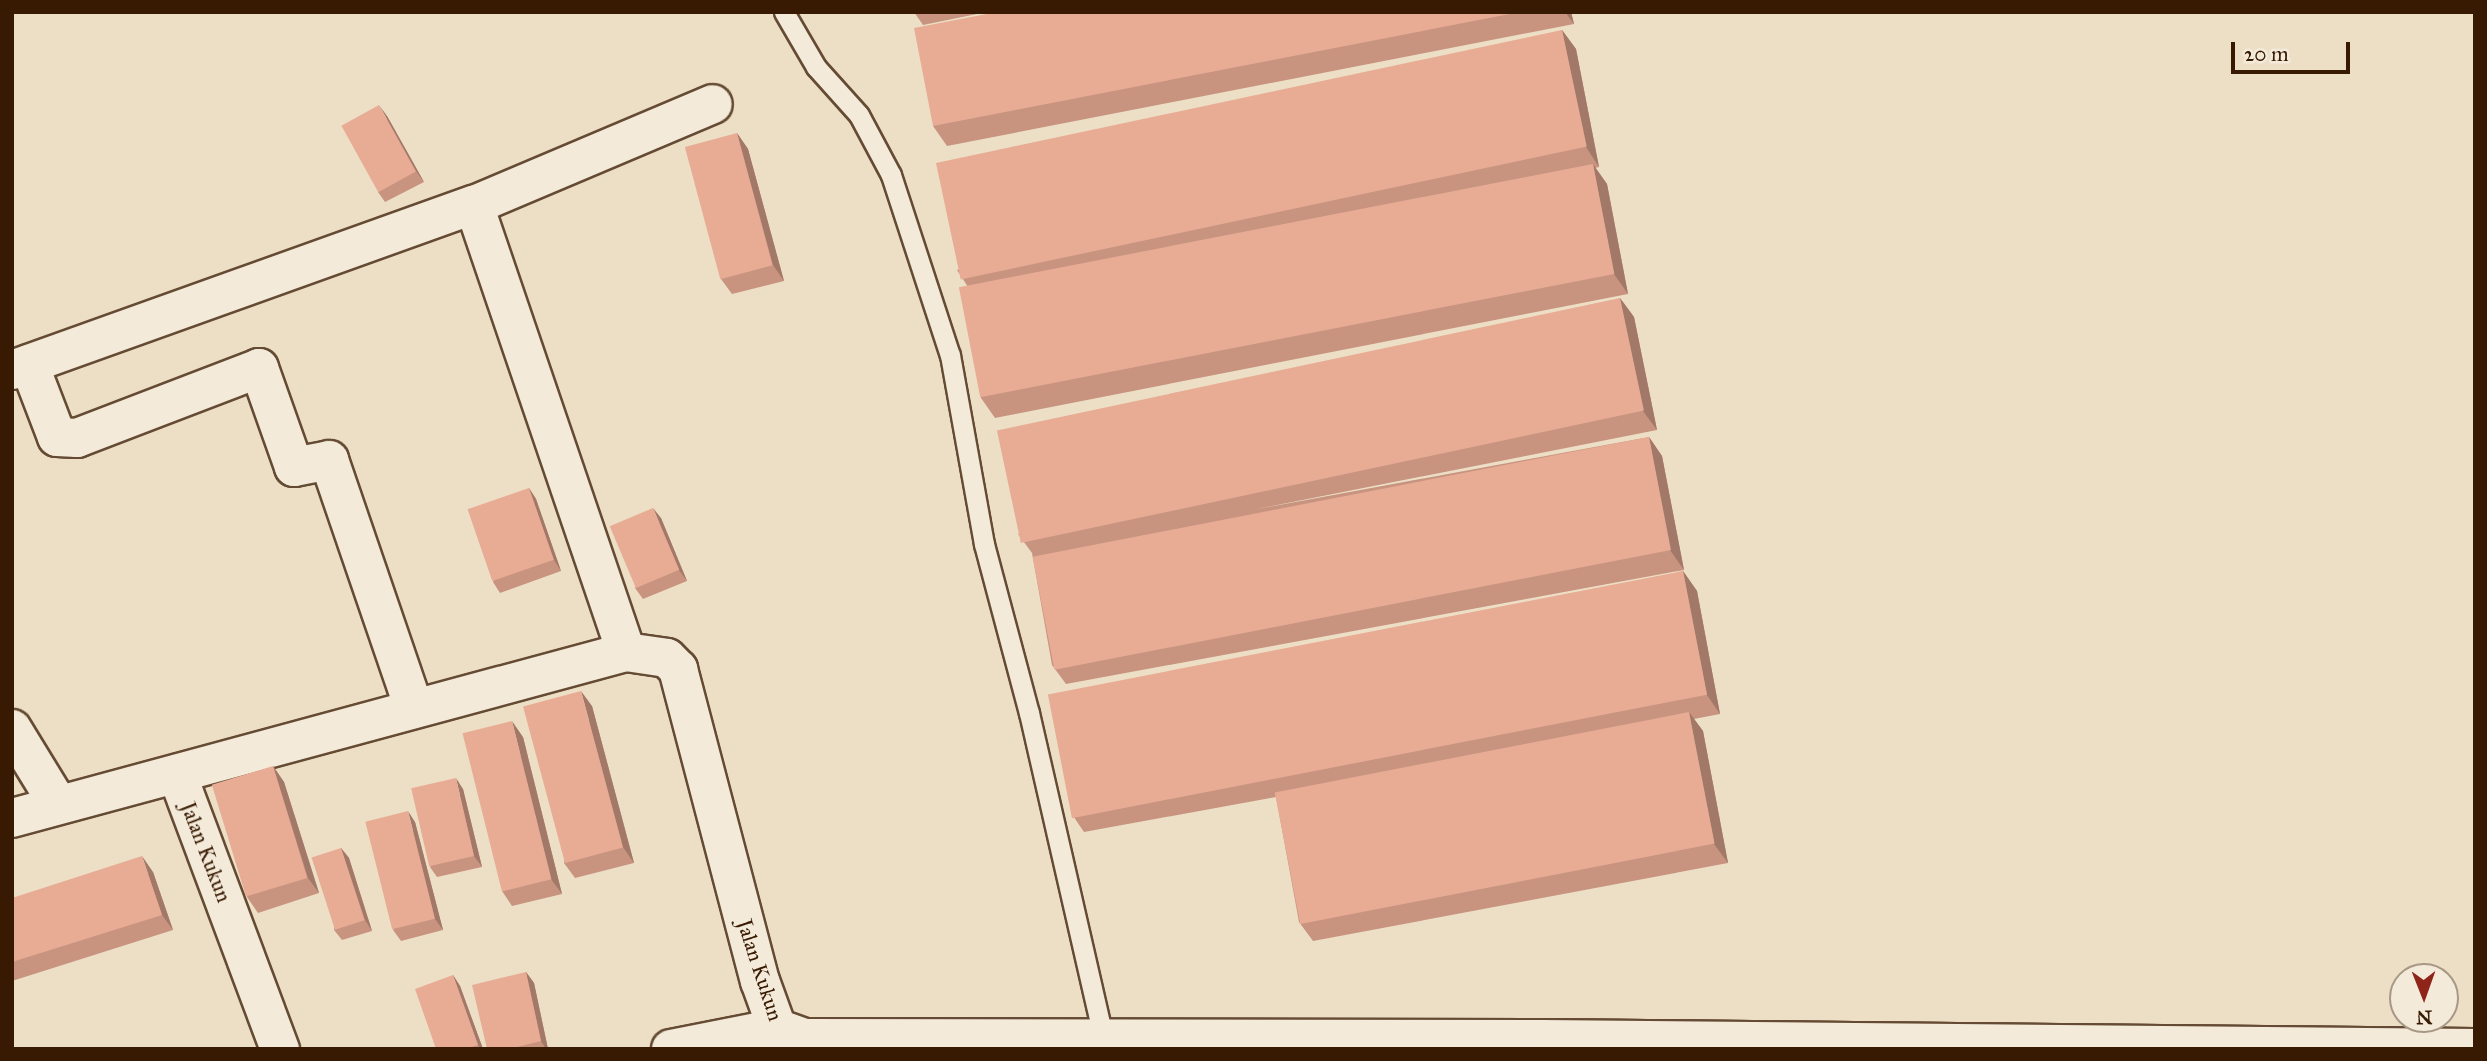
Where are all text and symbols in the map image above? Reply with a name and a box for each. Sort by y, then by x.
scale bar [2235,28,2354,72]
text: 20 m [2244,41,2289,67]
street label: Jalan Kukun [175,798,237,906]
street label: Jalan Kukun [732,916,788,1024]
north arrow [2389,963,2459,1033]
text: N [2416,1006,2433,1029]

